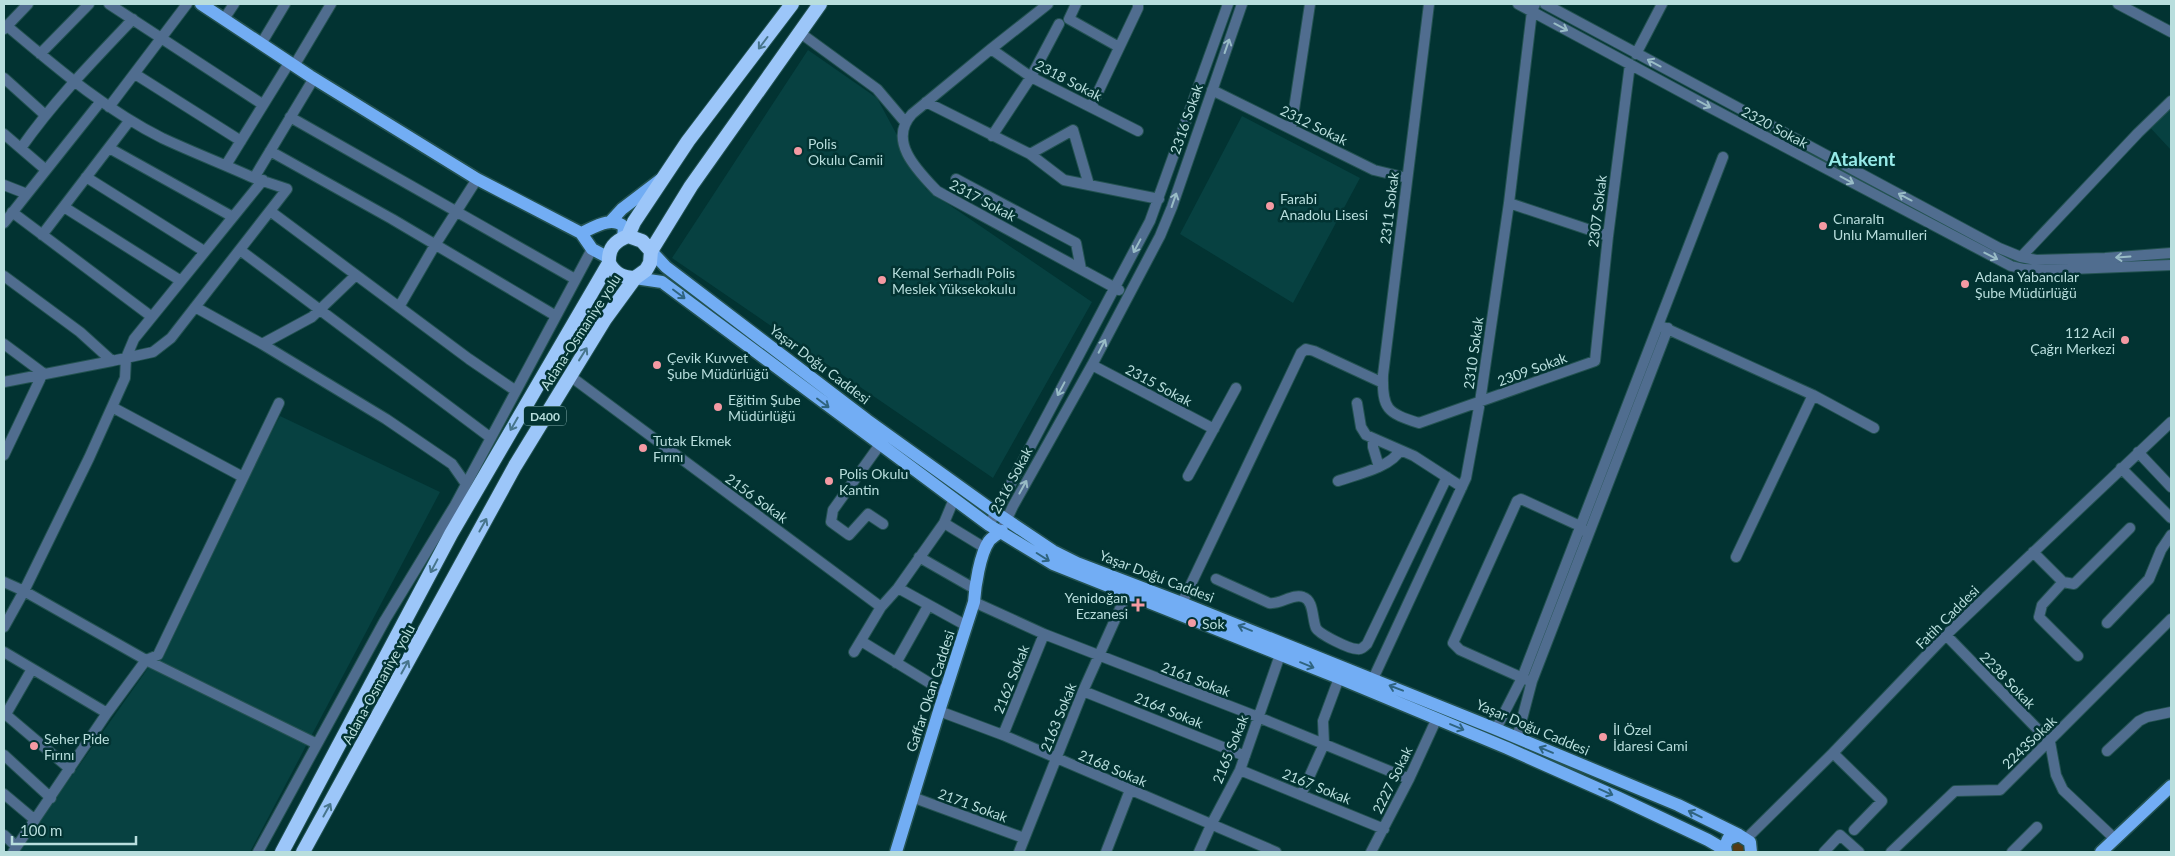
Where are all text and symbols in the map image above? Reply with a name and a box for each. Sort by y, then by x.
one-way arrow [1553,22,1568,32]
one-way arrow [757,36,768,49]
one-way arrow [1223,39,1233,55]
street label: 2318 Sokak [1033,56,1106,104]
one-way arrow [1646,58,1661,68]
street label: 2316 Sokak [1166,81,1206,156]
one-way arrow [1696,100,1710,110]
street label: 2312 Sokak [1278,101,1351,149]
street label: 2320 Sokak [1739,102,1812,152]
place label: Polis Okulu Camii [808,135,883,168]
marker: Polis Okulu Camii [792,145,804,157]
district label: Atakent [1828,147,1895,170]
street label: 2311 Sokak [1376,170,1402,245]
street label: 2307 Sokak [1584,173,1610,248]
street label: 2317 Sokak [947,175,1020,225]
one-way arrow [1840,175,1855,185]
place label: Farabi Anadolu Lisesi [1280,190,1368,223]
one-way arrow [1898,192,1913,201]
one-way arrow [1170,193,1179,208]
marker: Farabi Anadolu Lisesi [1264,200,1276,212]
place label: Cınaraltı Unlu Mamulleri [1833,210,1927,243]
marker: Cınaraltı Unlu Mamulleri [1817,220,1829,232]
one-way arrow [1132,238,1142,252]
one-way arrow [1983,252,1998,261]
one-way arrow [2115,252,2131,262]
place label: Kemal Serhadlı Polis Meslek Yüksekokulu [892,264,1016,297]
place label: Adana Yabancılar Şube Müdürlüğü [1975,268,2079,301]
street label: Adana-Osmaniye yolu [536,271,624,393]
marker: Kemal Serhadlı Polis Meslek Yüksekokulu [876,274,888,286]
marker: Adana Yabancılar Şube Müdürlüğü [1959,278,1971,290]
one-way arrow [672,289,685,300]
street label: 2310 Sokak [1460,315,1487,390]
street label: Yaşar Doğu Caddesi [766,321,874,407]
place label: 112 Acil Çağrı Merkezi [2030,324,2115,357]
marker: 112 Acil Çağrı Merkezi [2119,334,2131,346]
one-way arrow [1097,338,1107,353]
one-way arrow [578,348,588,362]
street label: 2309 Sokak [1495,348,1570,389]
place label: Çevik Kuvvet Şube Müdürlüğü [667,349,769,382]
marker: Çevik Kuvvet Şube Müdürlüğü [651,359,663,371]
street label: 2315 Sokak [1123,360,1196,410]
one-way arrow [1056,381,1065,396]
place label: Eğitim Şube Müdürlüğü [728,391,801,424]
one-way arrow [816,397,829,408]
marker: Eğitim Şube Müdürlüğü [712,401,724,413]
road number: D400 [524,406,566,426]
one-way arrow [509,417,519,431]
place label: Tutak Ekmek Fırını [653,432,732,465]
marker: Tutak Ekmek Fırını [637,442,649,454]
street label: 2316 Sokak [986,443,1036,516]
place label: Polis Okulu Kantin [839,465,908,498]
street label: 2156 Sokak [723,470,792,527]
marker: Polis Okulu Kantin [823,475,835,487]
one-way arrow [1019,481,1029,495]
one-way arrow [479,518,489,532]
street label: Yaşar Doğu Caddesi [1097,546,1217,606]
one-way arrow [1036,552,1050,562]
one-way arrow [429,558,438,573]
street label: Fatih Caddesi [1912,582,1982,652]
place label: Yenidoğan Eczanesi [1064,589,1128,622]
marker: Yenidoğan Eczanesi [1132,599,1144,611]
place label: Sok [1202,615,1225,632]
marker: Sok [1186,617,1198,629]
street label: Adana-Osmaniye yolu [338,621,418,747]
one-way arrow [1238,622,1253,632]
street label: Gaffar Okan Caddesi [902,628,958,754]
street label: 2162 Sokak [989,641,1033,716]
street label: 2238 Sokak [1977,648,2040,713]
street label: 2161 Sokak [1159,658,1234,700]
one-way arrow [401,661,411,675]
one-way arrow [1298,661,1314,670]
street label: 2163 Sokak [1036,679,1080,754]
one-way arrow [1389,683,1404,692]
street label: 2164 Sokak [1132,688,1207,732]
street label: Yaşar Doğu Caddesi [1474,695,1592,759]
street label: 2165 Sokak [1208,711,1252,786]
street label: 2243Sokak [1998,711,2060,772]
place label: İl Özel İdaresi Cami [1613,721,1688,754]
one-way arrow [1449,722,1464,732]
place label: Seher Pide Fırını [44,730,110,763]
marker: İl Özel İdaresi Cami [1597,731,1609,743]
marker: Seher Pide Fırını [28,740,40,752]
street label: 2227 Sokak [1368,743,1416,816]
one-way arrow [1539,745,1554,755]
street label: 2168 Sokak [1076,746,1151,790]
street label: 2167 Sokak [1280,764,1355,808]
street label: 2171 Sokak [936,785,1011,826]
one-way arrow [1598,788,1613,798]
one-way arrow [322,802,332,817]
one-way arrow [1688,809,1703,818]
scale bar [12,814,136,846]
text: 100 m [20,821,62,839]

